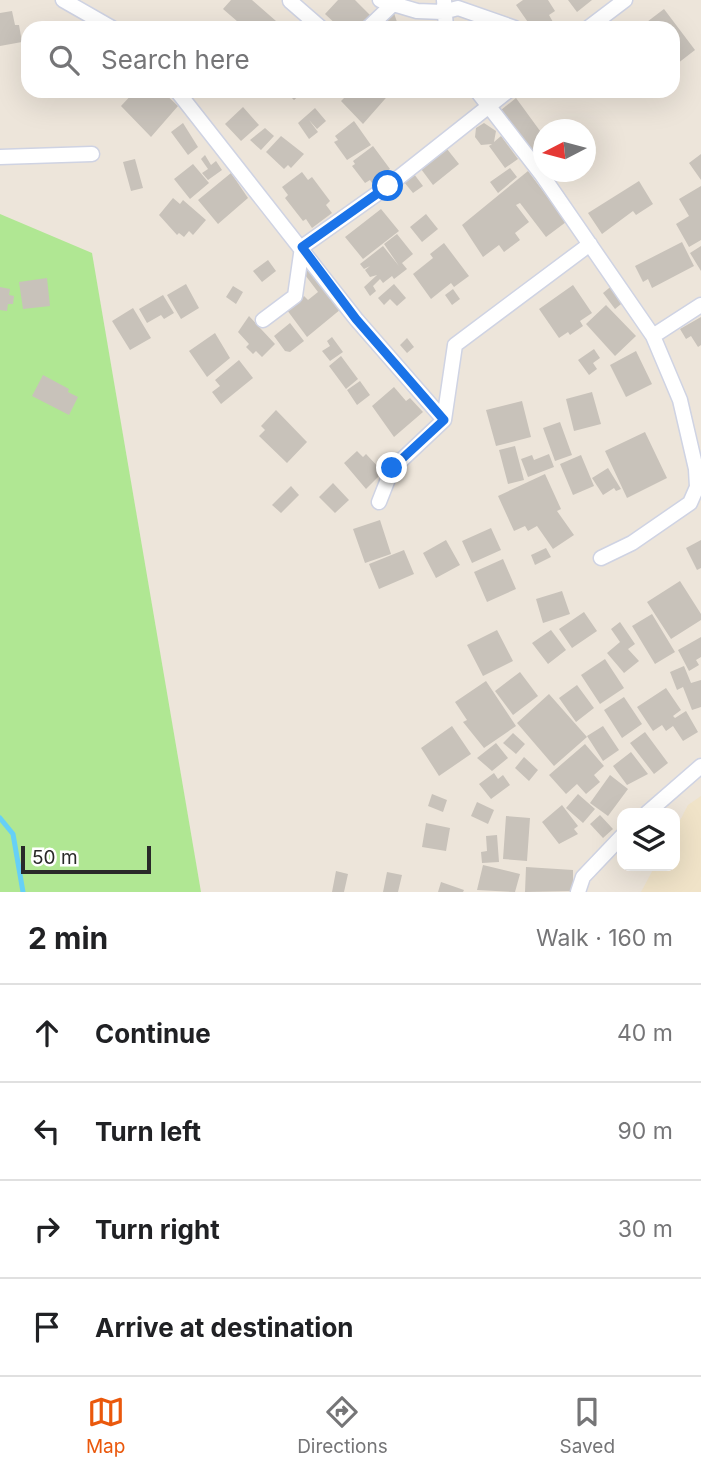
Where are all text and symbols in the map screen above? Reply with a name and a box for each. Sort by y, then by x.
search box [21,21,680,98]
icon: search [45,41,83,79]
text: Search here [101,44,250,75]
north arrow [533,119,596,182]
route start [372,170,403,201]
route end [376,452,407,483]
map controls [617,808,680,871]
button: layers [617,808,680,871]
scale bar [21,843,150,875]
text: 50 m [32,846,78,869]
text: 2 min [28,920,108,956]
text: Walk · 160 m [536,924,673,952]
icon: ahead [28,1014,66,1052]
text: Continue [95,1018,211,1049]
text: 40 m [617,1019,673,1047]
icon: left [28,1112,66,1150]
text: Turn left [95,1116,201,1147]
text: 90 m [618,1117,673,1145]
icon: right [28,1210,66,1248]
text: Turn right [95,1214,220,1245]
text: 30 m [618,1215,673,1243]
icon: arrive [28,1308,66,1346]
text: Arrive at destination [95,1312,354,1343]
tab: Map [86,1393,125,1458]
tab: Directions [297,1393,388,1458]
tab: Saved [559,1393,615,1458]

